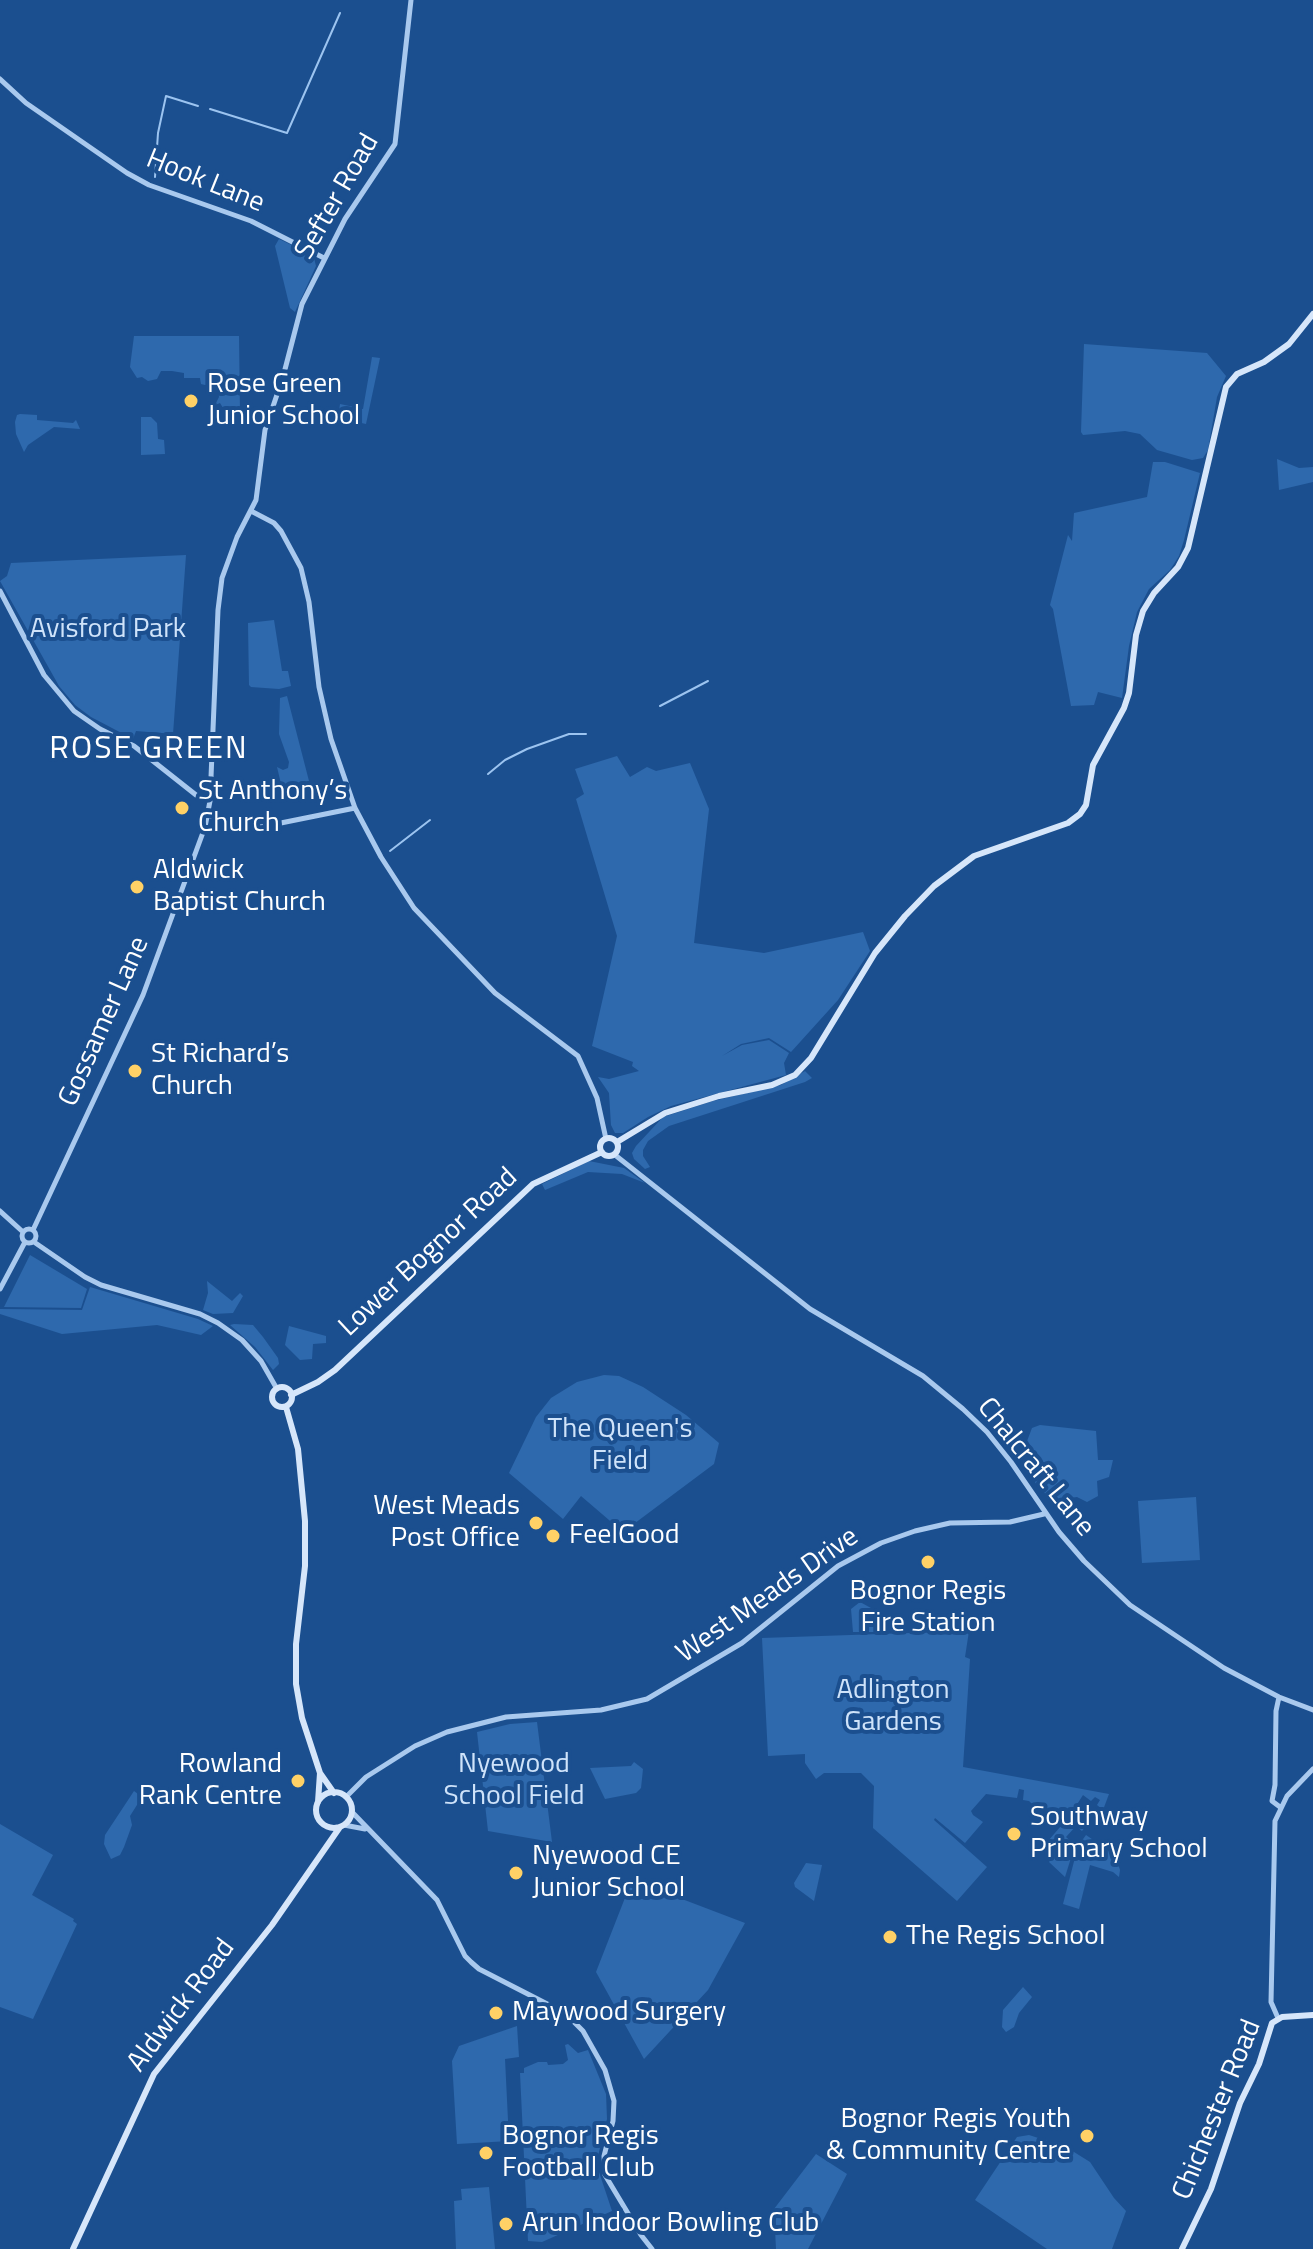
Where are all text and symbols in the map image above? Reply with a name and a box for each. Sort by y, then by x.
street label: Sefter Road [289,128,387,266]
street label: Hook Lane [141,143,269,221]
place label: Rose Green Junior School [207,368,360,434]
marker: Rose Green Junior School [182,392,200,410]
park label: Avisford Park [30,613,186,647]
district label: ROSE GREEN [49,731,249,769]
place label: St Anthony’s Church [198,775,347,841]
marker: St Anthony’s Church [173,799,191,817]
place label: Aldwick Baptist Church [153,854,326,920]
marker: Aldwick Baptist Church [128,878,146,896]
street label: Gossamer Lane [53,932,157,1112]
place label: St Richard’s Church [151,1038,289,1104]
marker: St Richard’s Church [126,1062,144,1080]
street label: Lower Bognor Road [333,1162,525,1344]
street label: Chalcraft Lane [969,1392,1101,1544]
park label: The Queen's Field [547,1413,693,1479]
place label: West Meads Post Office [373,1490,520,1556]
marker: West Meads Post Office [527,1514,545,1532]
place label: FeelGood [569,1519,680,1553]
street label: West Meads Drive [671,1521,865,1671]
marker: FeelGood [544,1527,562,1545]
marker: Bognor Regis Fire Station [919,1553,937,1571]
place label: Bognor Regis Fire Station [850,1575,1006,1641]
park label: Adlington Gardens [836,1674,950,1740]
place label: Rowland Rank Centre [139,1748,282,1814]
park label: Nyewood School Field [444,1748,584,1814]
marker: Rowland Rank Centre [289,1772,307,1790]
place label: Southway Primary School [1030,1801,1208,1867]
marker: Southway Primary School [1005,1825,1023,1843]
place label: Nyewood CE Junior School [532,1840,685,1906]
marker: Nyewood CE Junior School [507,1864,525,1882]
place label: The Regis School [906,1920,1105,1954]
marker: The Regis School [881,1928,899,1946]
street label: Aldwick Road [121,1933,243,2079]
place label: Maywood Surgery [512,1996,726,2030]
marker: Maywood Surgery [487,2004,505,2022]
street label: Chichester Road [1167,2015,1269,2205]
place label: Bognor Regis Youth & Community Centre [826,2103,1071,2169]
place label: Bognor Regis Football Club [502,2120,659,2186]
marker: Bognor Regis Youth & Community Centre [1078,2127,1096,2145]
marker: Bognor Regis Football Club [477,2144,495,2162]
place label: Arun Indoor Bowling Club [522,2207,819,2241]
marker: Arun Indoor Bowling Club [497,2215,515,2233]

